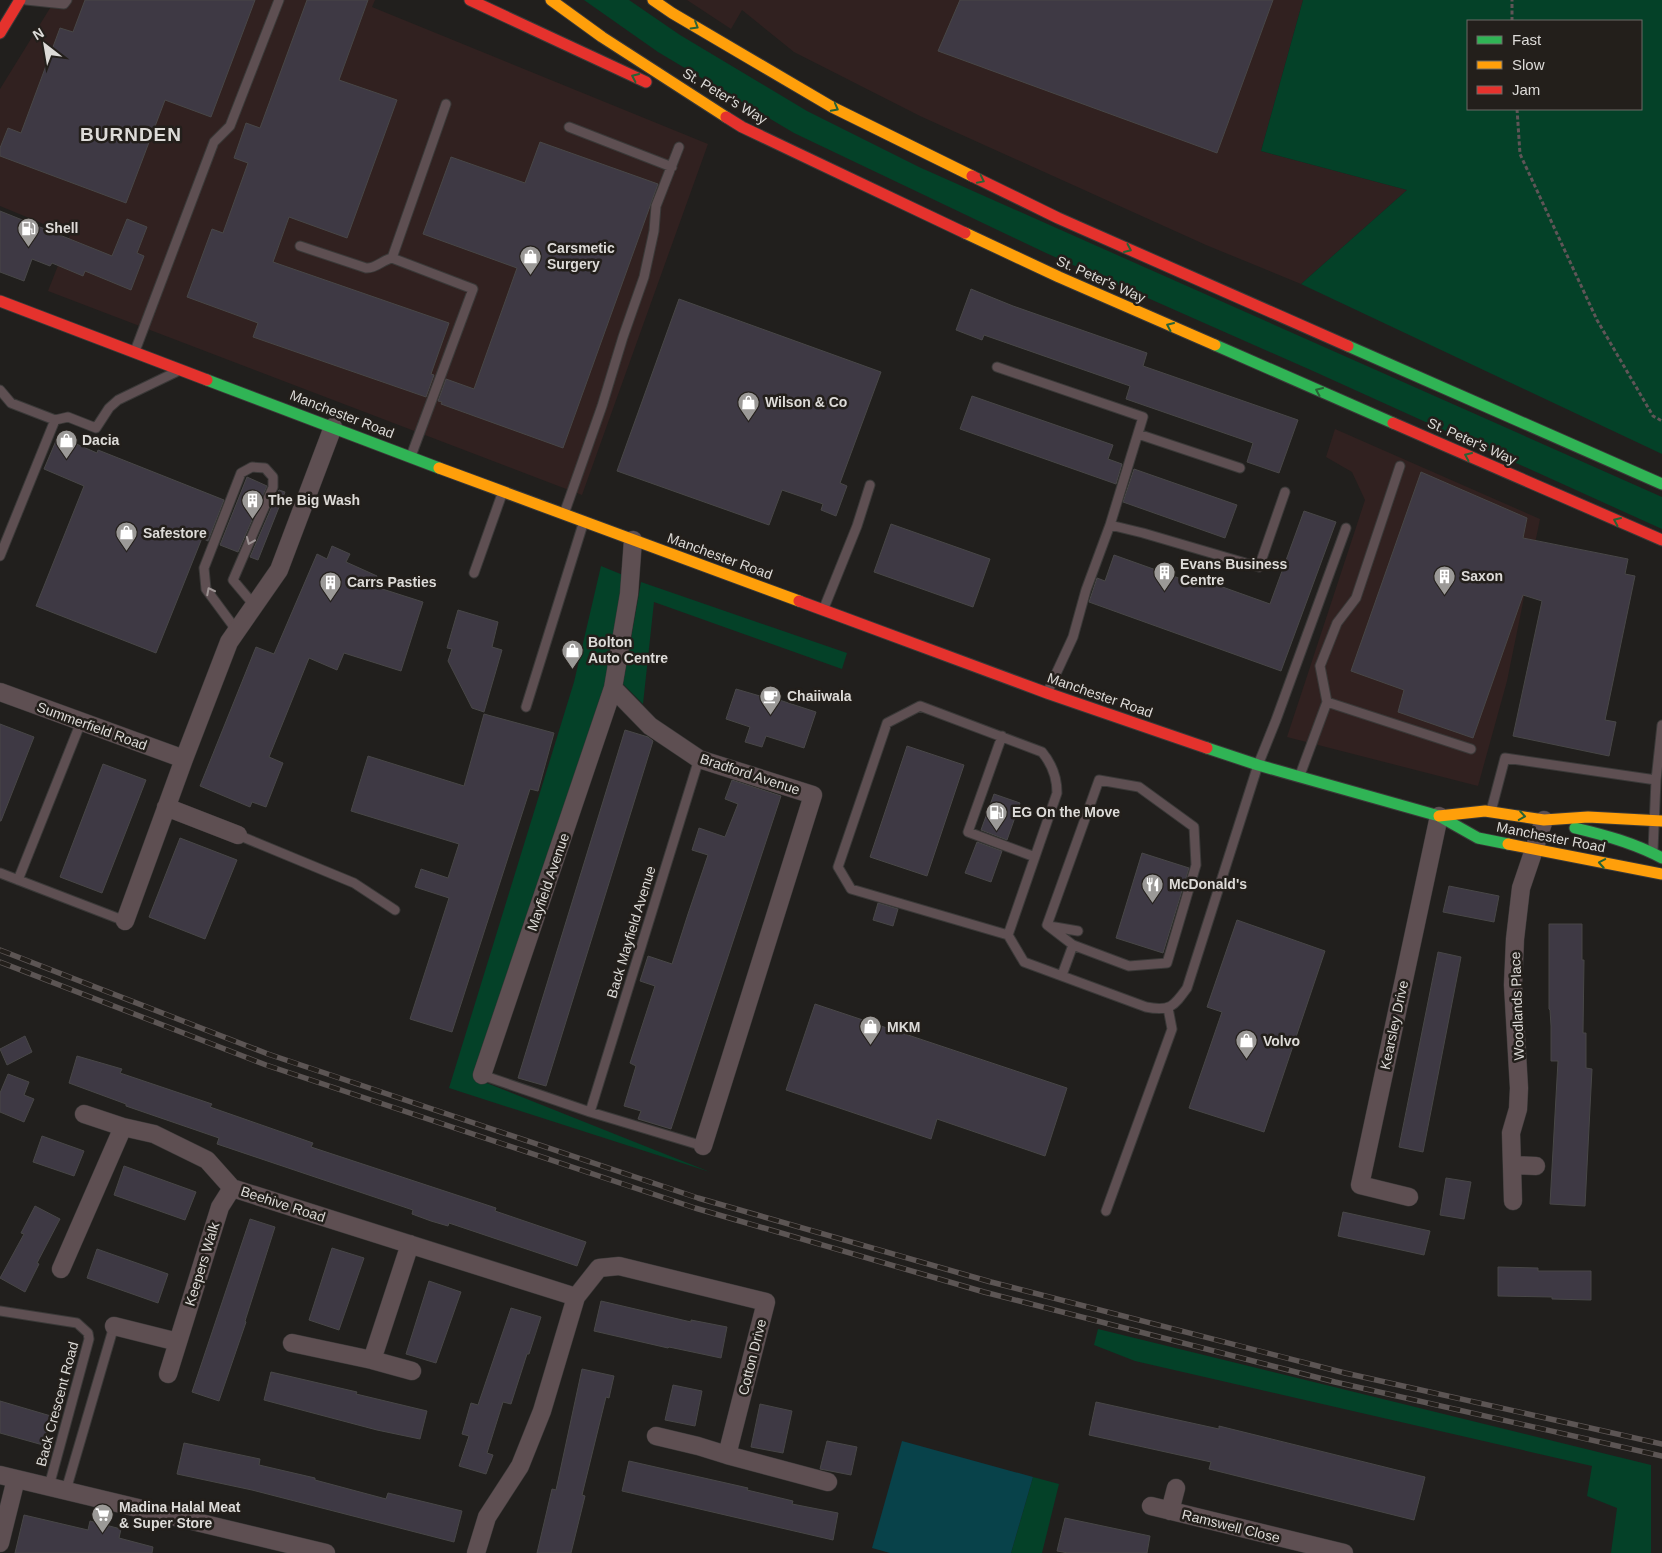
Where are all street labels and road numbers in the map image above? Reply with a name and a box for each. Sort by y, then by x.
street label: St. Peter's Way [680,65,770,127]
street label: St. Peter's Way [1054,252,1148,306]
street label: Manchester Road [288,387,396,441]
street label: St. Peter's Way [1425,414,1519,468]
street label: Manchester Road [665,530,775,582]
street label: Manchester Road [1045,669,1155,721]
street label: Summerfield Road [35,699,149,753]
street label: Bradford Avenue [698,750,802,798]
street label: Manchester Road [1495,819,1607,855]
street label: Mayfield Avenue [524,831,572,933]
street label: Back Mayfield Avenue [603,864,659,1000]
street label: Woodlands Place [1507,951,1527,1061]
street label: Kearsley Drive [1377,979,1411,1071]
street label: Beehive Road [239,1183,327,1225]
street label: Keepers Walk [182,1219,223,1308]
street label: Cotton Drive [735,1317,769,1397]
street label: Back Crescent Road [33,1340,81,1468]
street label: Ramswell Close [1180,1506,1282,1546]

